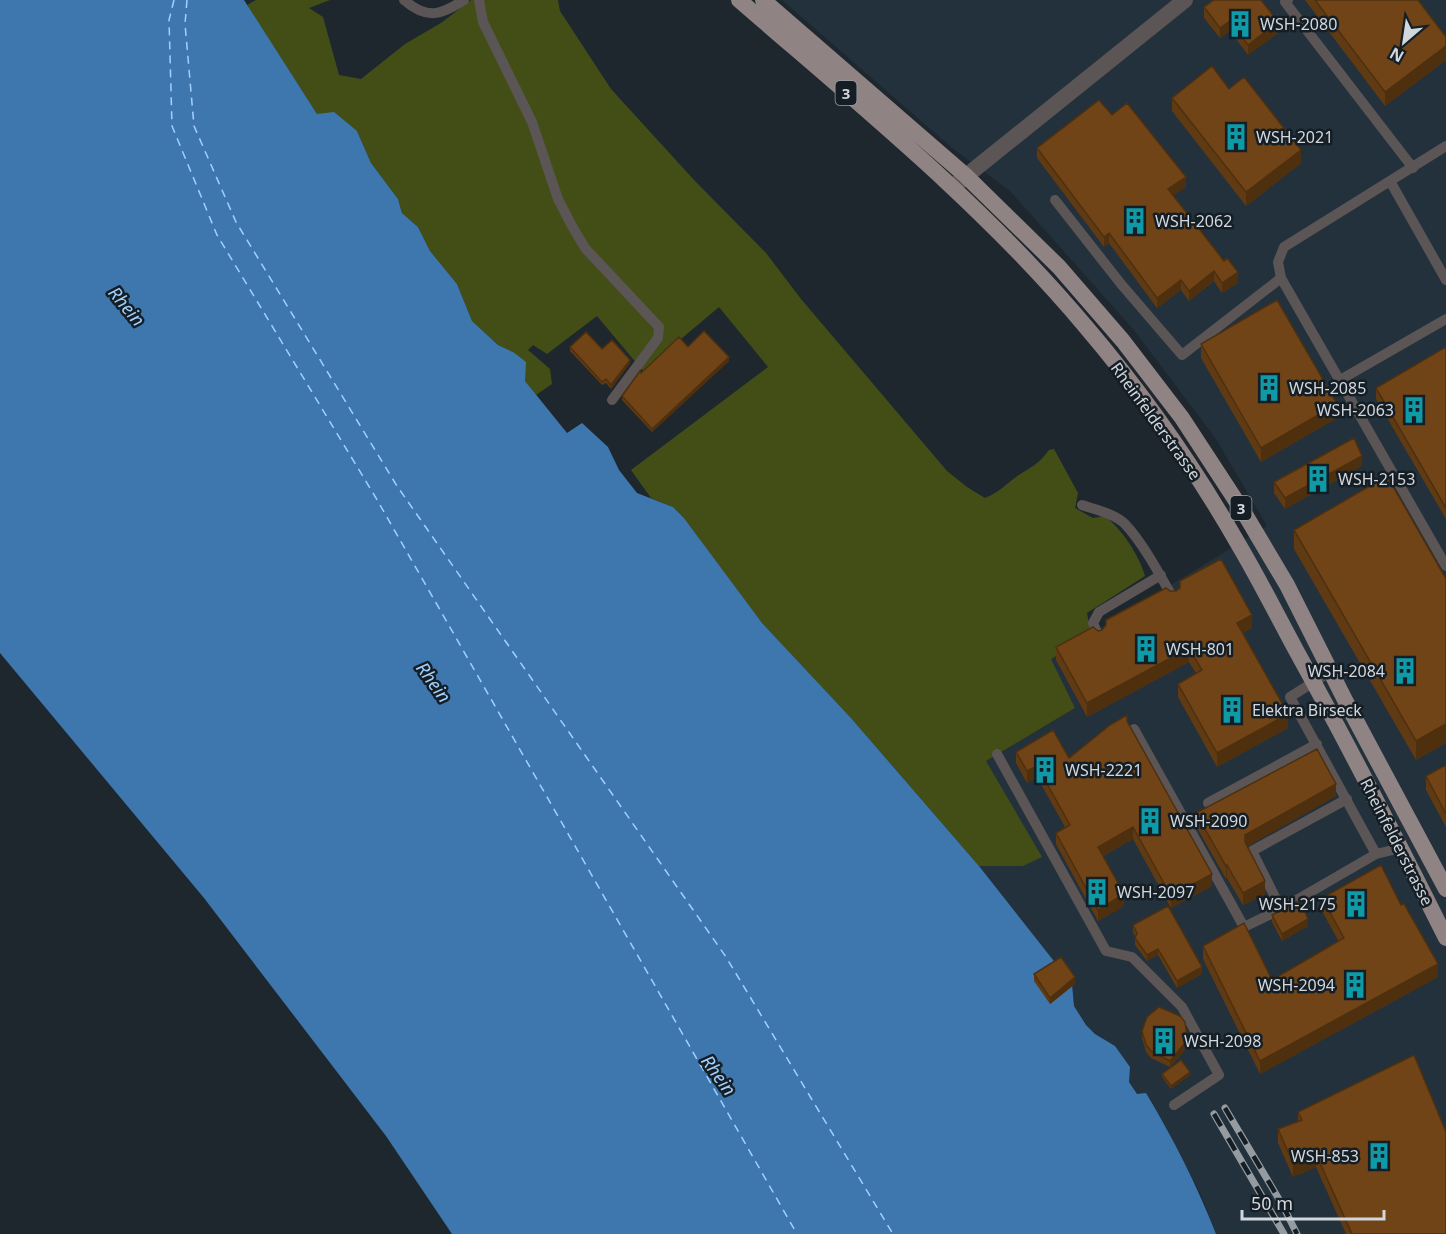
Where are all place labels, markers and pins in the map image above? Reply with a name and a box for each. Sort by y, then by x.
building icon: WSH-2080 [1225,9,1255,39]
place label: WSH-2080 [1260,13,1337,35]
building icon: WSH-2021 [1221,122,1251,152]
place label: WSH-2021 [1256,126,1333,148]
building icon: WSH-2062 [1120,206,1150,236]
place label: WSH-2062 [1155,210,1232,232]
building icon: WSH-2085 [1254,373,1284,403]
place label: WSH-2085 [1289,377,1366,399]
building icon: WSH-2063 [1399,395,1429,425]
place label: WSH-2063 [1317,399,1394,421]
building icon: WSH-2153 [1303,464,1333,494]
place label: WSH-2153 [1338,468,1415,490]
building icon: WSH-801 [1131,634,1161,664]
place label: WSH-801 [1166,638,1234,660]
building icon: WSH-2084 [1390,656,1420,686]
place label: WSH-2084 [1308,660,1385,682]
building icon: Elektra Birseck [1217,695,1247,725]
place label: Elektra Birseck [1252,699,1362,721]
building icon: WSH-2221 [1030,755,1060,785]
place label: WSH-2221 [1065,759,1142,781]
building icon: WSH-2090 [1135,806,1165,836]
place label: WSH-2090 [1170,810,1247,832]
building icon: WSH-2097 [1082,877,1112,907]
place label: WSH-2097 [1117,881,1194,903]
building icon: WSH-2175 [1341,889,1371,919]
place label: WSH-2175 [1259,893,1336,915]
building icon: WSH-2094 [1340,970,1370,1000]
place label: WSH-2094 [1258,974,1335,996]
building icon: WSH-2098 [1149,1026,1179,1056]
place label: WSH-2098 [1184,1030,1261,1052]
building icon: WSH-853 [1364,1141,1394,1171]
place label: WSH-853 [1291,1145,1359,1167]

